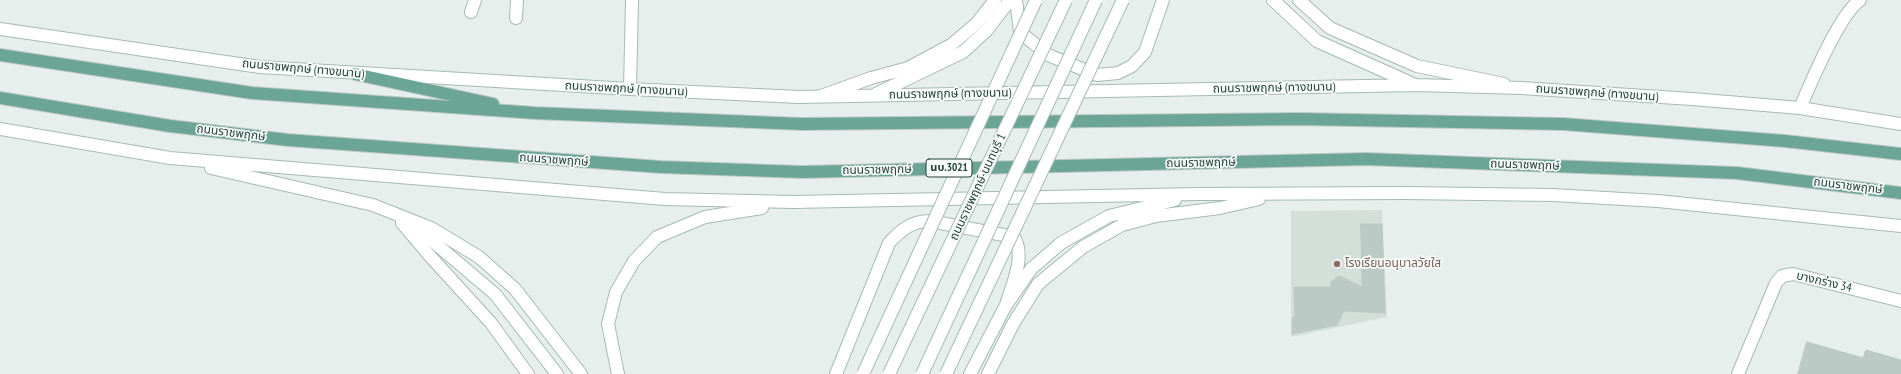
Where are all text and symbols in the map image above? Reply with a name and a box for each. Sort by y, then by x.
street label: ถนนราชพฤกษ์ (ทางขนาน) [241,56,365,82]
street label: ถนนราชพฤกษ์ (ทางขนาน) [564,79,688,99]
street label: ถนนราชพฤกษ์ (ทางขนาน) [1213,80,1335,96]
street label: ถนนราชพฤกษ์ (ทางขนาน) [1535,82,1659,104]
street label: ถนนราชพฤกษ์ (ทางขนาน) [889,86,1011,102]
street label: ถนนราชพฤกษ์ [196,122,266,144]
street label: ถนนราชพฤกษ์-นนทบุรี 1 [947,131,1009,243]
street label: ถนนราชพฤกษ์ [519,150,589,170]
street label: ถนนราชพฤกษ์ [1166,155,1236,171]
street label: ถนนราชพฤกษ์ [1490,157,1560,173]
road number: นบ.3021 [926,159,972,177]
street label: ถนนราชพฤกษ์ [842,162,912,178]
street label: ถนนราชพฤกษ์ [1813,175,1883,197]
place label: โรงเรียนอนุบาลวัยใส [1345,257,1441,271]
marker: โรงเรียนอนุบาลวัยใส [1332,259,1342,269]
street label: บางกร่าง 34 [1795,269,1853,295]

